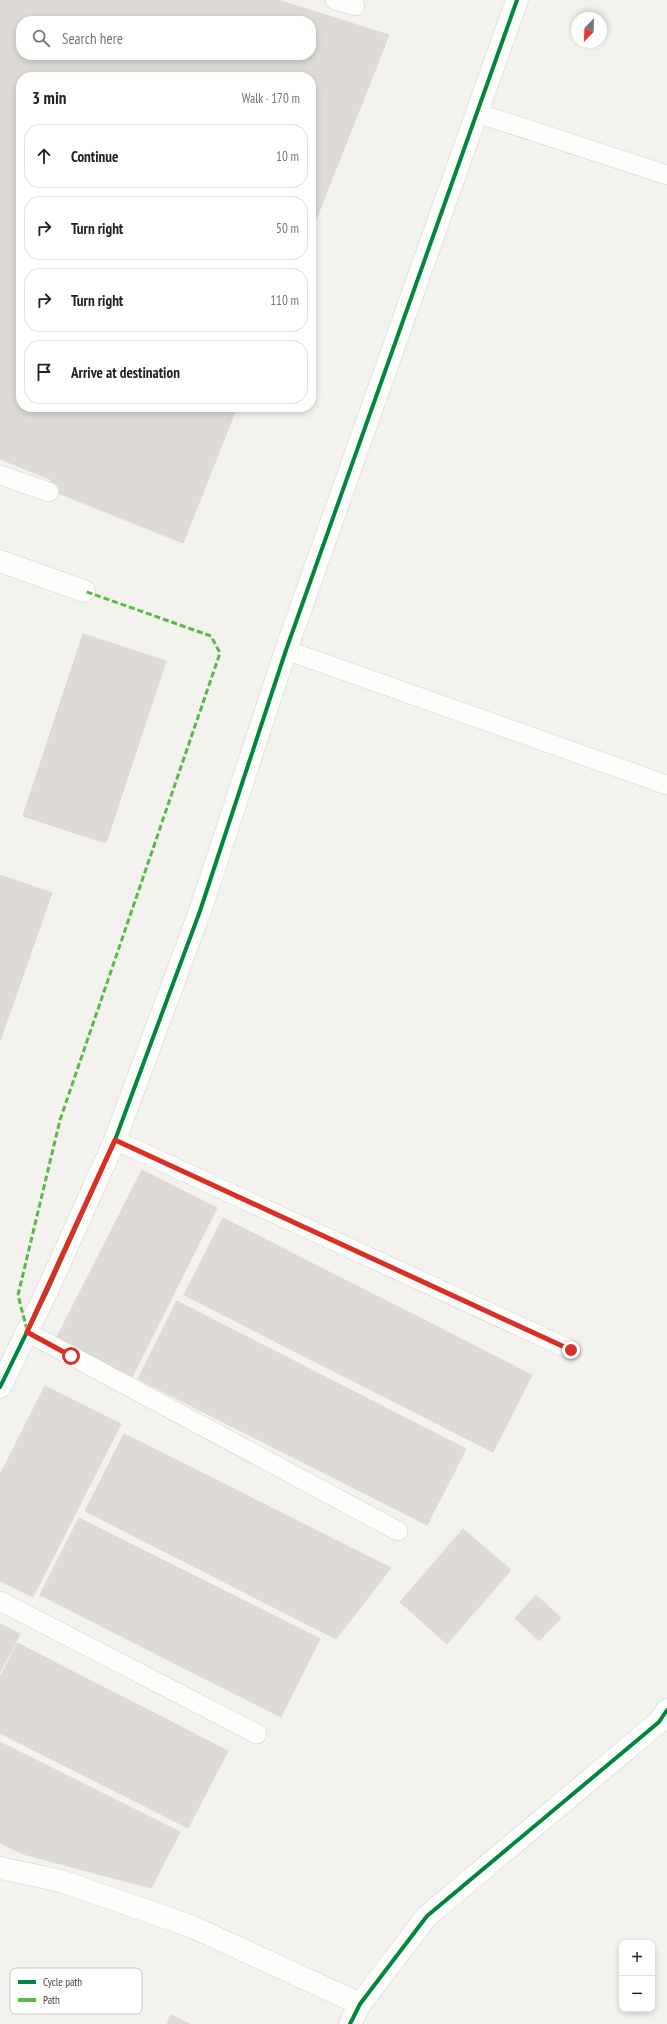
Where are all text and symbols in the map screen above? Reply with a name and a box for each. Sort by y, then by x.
north arrow [571,12,607,48]
search box [16,16,316,60]
icon: search [30,27,52,49]
text: Search here [62,29,123,48]
text: 3 min [32,87,66,109]
text: Walk · 170 m [242,90,300,107]
icon: ahead [33,145,55,167]
text: Continue [71,147,118,166]
text: 10 m [276,148,299,165]
icon: right [33,217,55,239]
text: Turn right [71,219,123,238]
text: 50 m [276,220,299,237]
icon: right [33,289,55,311]
text: Turn right [71,291,123,310]
text: 110 m [270,292,299,309]
icon: arrive [33,361,55,383]
text: Arrive at destination [71,363,180,382]
route end [562,1341,580,1359]
route start [62,1347,80,1365]
map controls [619,1940,655,2012]
button: + [619,1940,655,1976]
legend [10,1968,142,2014]
text: Cycle path [43,1975,82,1989]
button: − [619,1976,655,2012]
text: Path [43,1993,60,2007]

